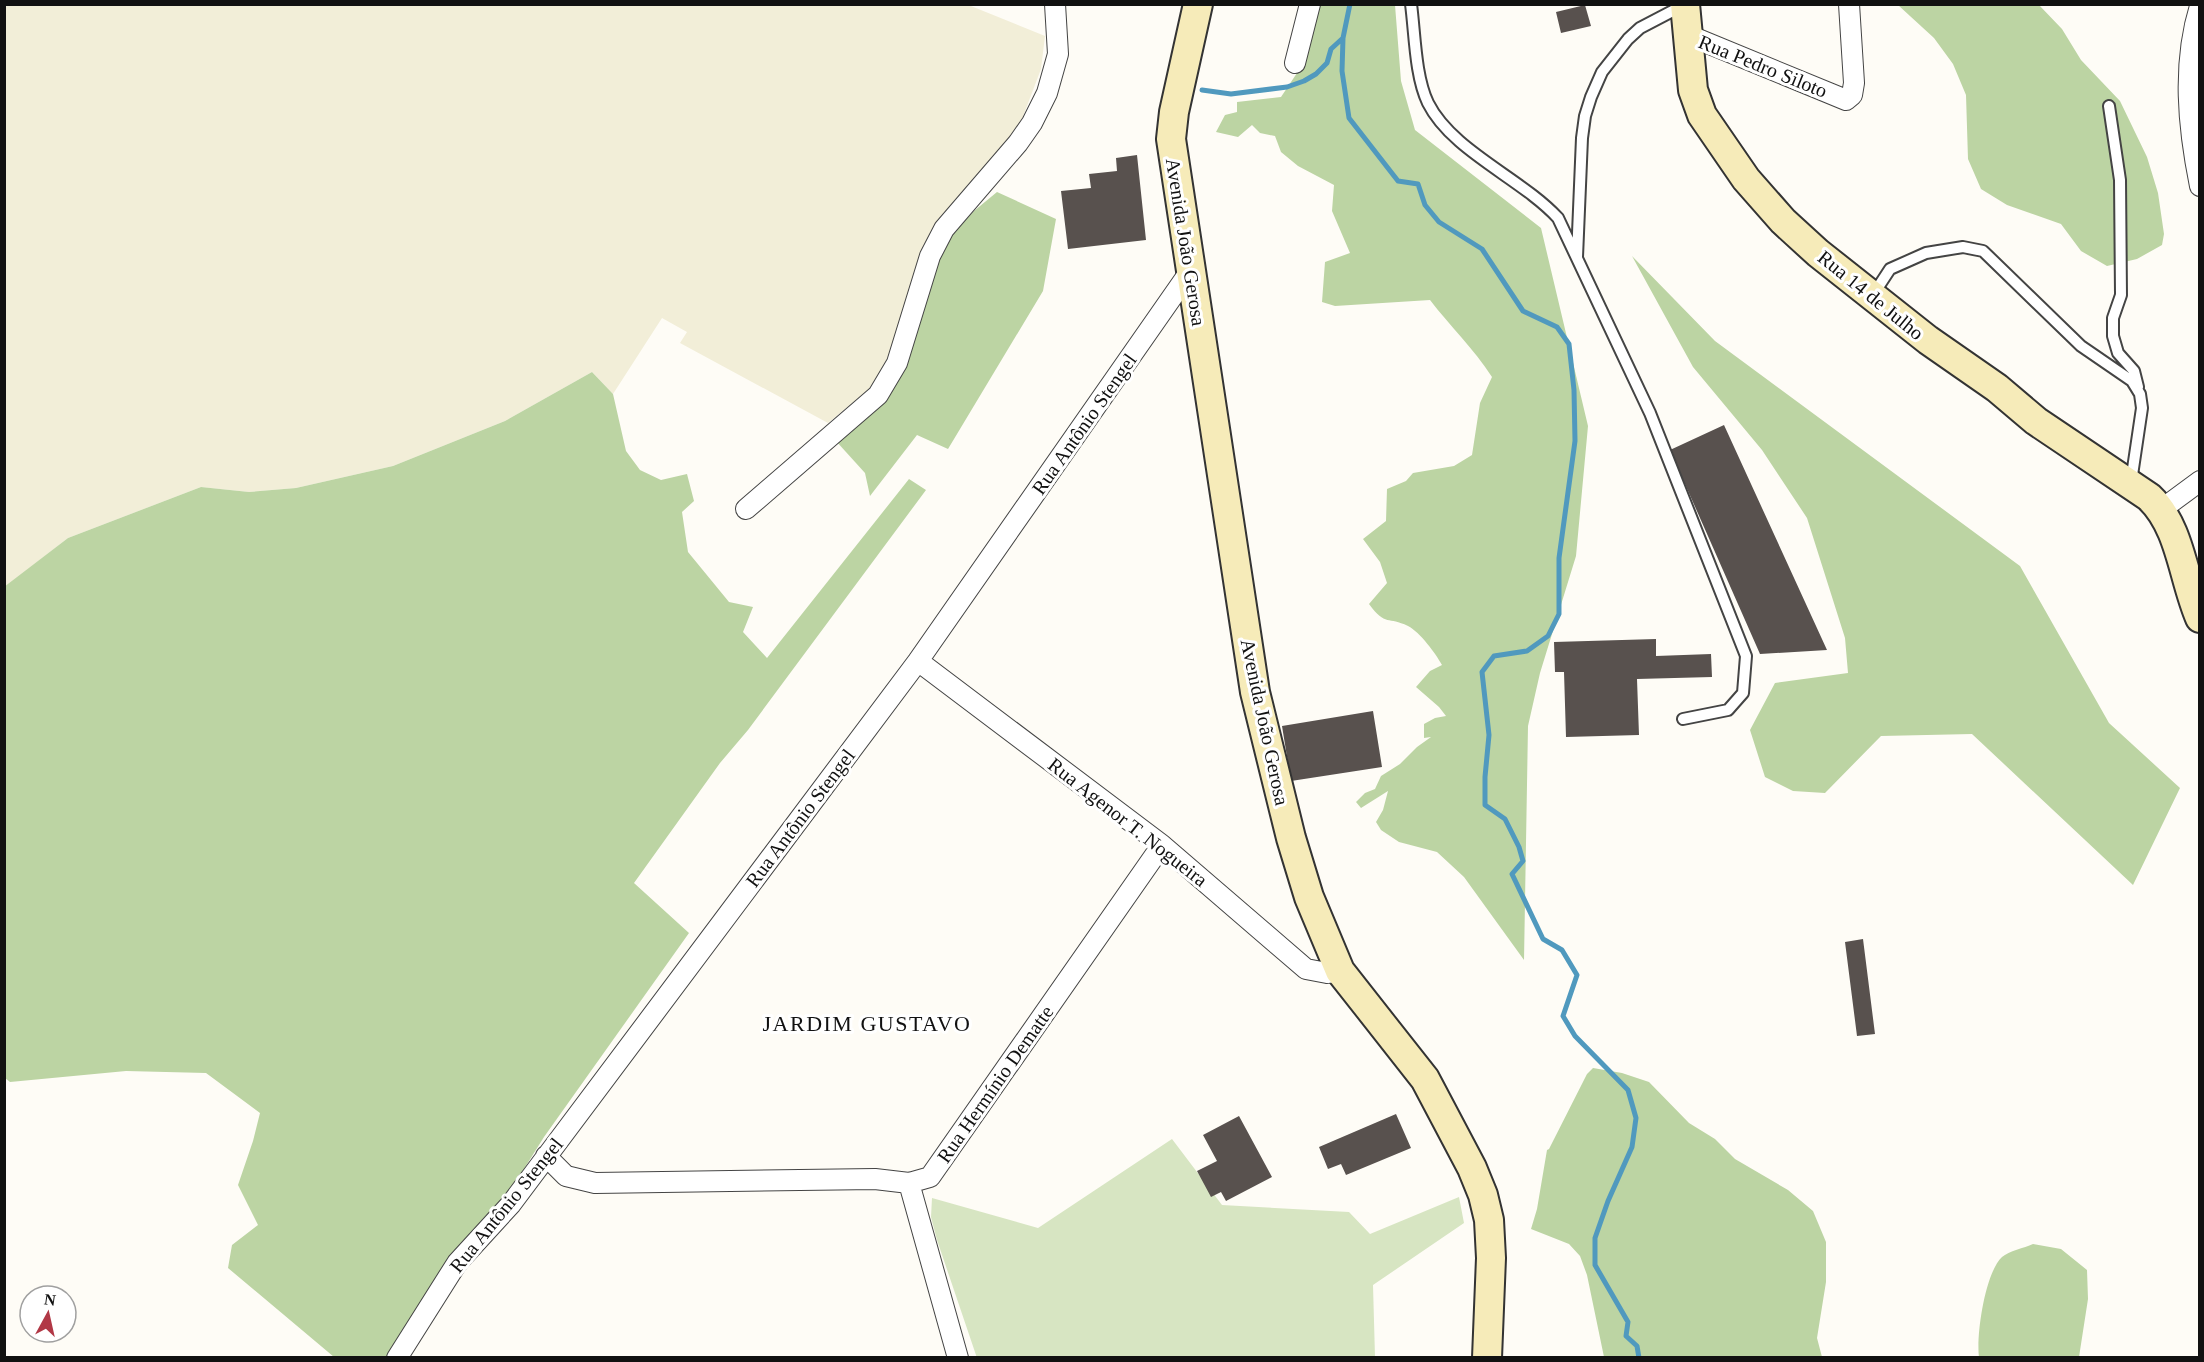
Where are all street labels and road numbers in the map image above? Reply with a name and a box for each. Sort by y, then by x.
street label: Rua Pedro Siloto [1696,30,1830,102]
street label: Avenida João Gerosa [1162,157,1210,328]
street label: Rua 14 de Julho [1814,246,1928,344]
street label: Rua Antônio Stengel [1027,349,1142,499]
street label: Avenida João Gerosa [1237,637,1293,807]
street label: Rua Antônio Stengel [741,744,860,892]
street label: Rua Agenor T. Nogueira [1043,753,1212,892]
street label: Rua Hermínio Dematte [932,1001,1058,1167]
street label: Rua Antônio Stengel [445,1133,568,1277]

